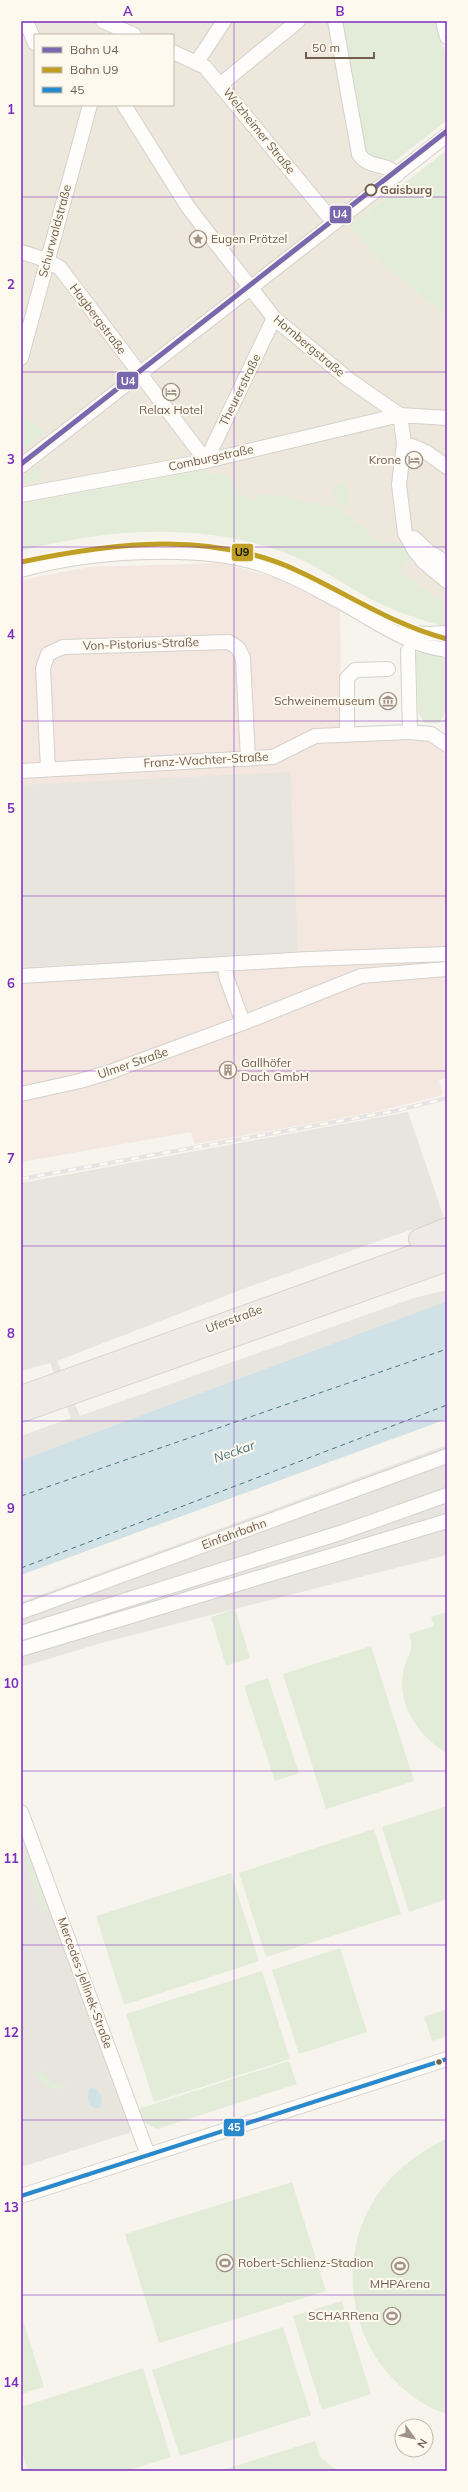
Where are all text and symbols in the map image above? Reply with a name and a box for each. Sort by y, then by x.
text: A [123,3,133,19]
text: B [336,3,345,19]
legend [34,34,174,106]
scale bar [306,34,374,60]
text: 50 m [312,40,340,55]
text: Bahn U4 [70,42,119,57]
text: Bahn U9 [70,62,119,77]
text: 45 [70,82,84,97]
street label: Welzheimer Straße [220,85,299,177]
text: 1 [7,101,15,117]
place label: Gaisburg [380,182,432,197]
street label: Schurwaldstraße [35,183,74,279]
marker: Gaisburg [364,183,378,197]
line badge: U4 [329,205,352,224]
text: U4 [333,207,348,221]
place icon: Eugen Prötzel [188,229,208,249]
place label: Eugen Prötzel [211,231,287,246]
text: 2 [7,276,15,292]
street label: Hagbergstraße [67,280,130,357]
street label: Hornbergstraße [271,311,348,380]
street label: Theurerstraße [216,351,264,428]
line badge: U4 [116,371,139,390]
text: U4 [121,374,136,388]
hotel icon: Relax Hotel [161,382,181,402]
place label: Relax Hotel [139,402,203,417]
street label: Comburgstraße [167,441,255,474]
hotel icon: Krone [404,450,424,470]
text: 3 [7,451,15,467]
place label: Krone [369,452,401,467]
line badge: U9 [231,543,254,562]
text: U9 [235,545,250,559]
text: 4 [7,626,15,642]
street label: Von-Pistorius-Straße [82,634,199,653]
museum icon: Schweinemuseum [378,691,398,711]
place label: Schweinemuseum [274,693,375,708]
street label: Franz-Wachter-Straße [143,749,269,770]
text: 5 [7,800,15,816]
text: 6 [7,975,15,991]
street label: Ulmer Straße [96,1043,170,1082]
place label: Gallhöfer Dach GmbH [241,1055,309,1084]
building icon: Gallhöfer Dach GmbH [218,1060,238,1080]
text: 7 [7,1150,15,1166]
street label: Uferstraße [203,1301,264,1336]
text: 8 [7,1325,15,1341]
water label: Neckar [211,1436,258,1465]
text: 9 [7,1500,15,1516]
street label: Einfahrbahn [199,1515,268,1552]
text: 10 [3,1675,19,1691]
text: 11 [3,1850,19,1866]
street label: Mercedes-Jellinek-Straße [55,1915,116,2051]
text: 12 [3,2024,19,2040]
unlabelled marker [434,2057,444,2067]
line badge: 45 [223,2118,245,2137]
text: 45 [227,2120,241,2134]
text: 13 [3,2199,19,2215]
sports icon: Robert-Schlienz-Stadion [215,2253,235,2273]
place label: Robert-Schlienz-Stadion [238,2255,374,2270]
sports icon: MHPArena [390,2256,410,2276]
place label: MHPArena [370,2276,430,2291]
sports icon: SCHARRena [382,2306,402,2326]
place label: SCHARRena [308,2308,379,2323]
text: 14 [3,2374,19,2390]
north arrow [394,2418,434,2458]
text: N [414,2436,431,2451]

